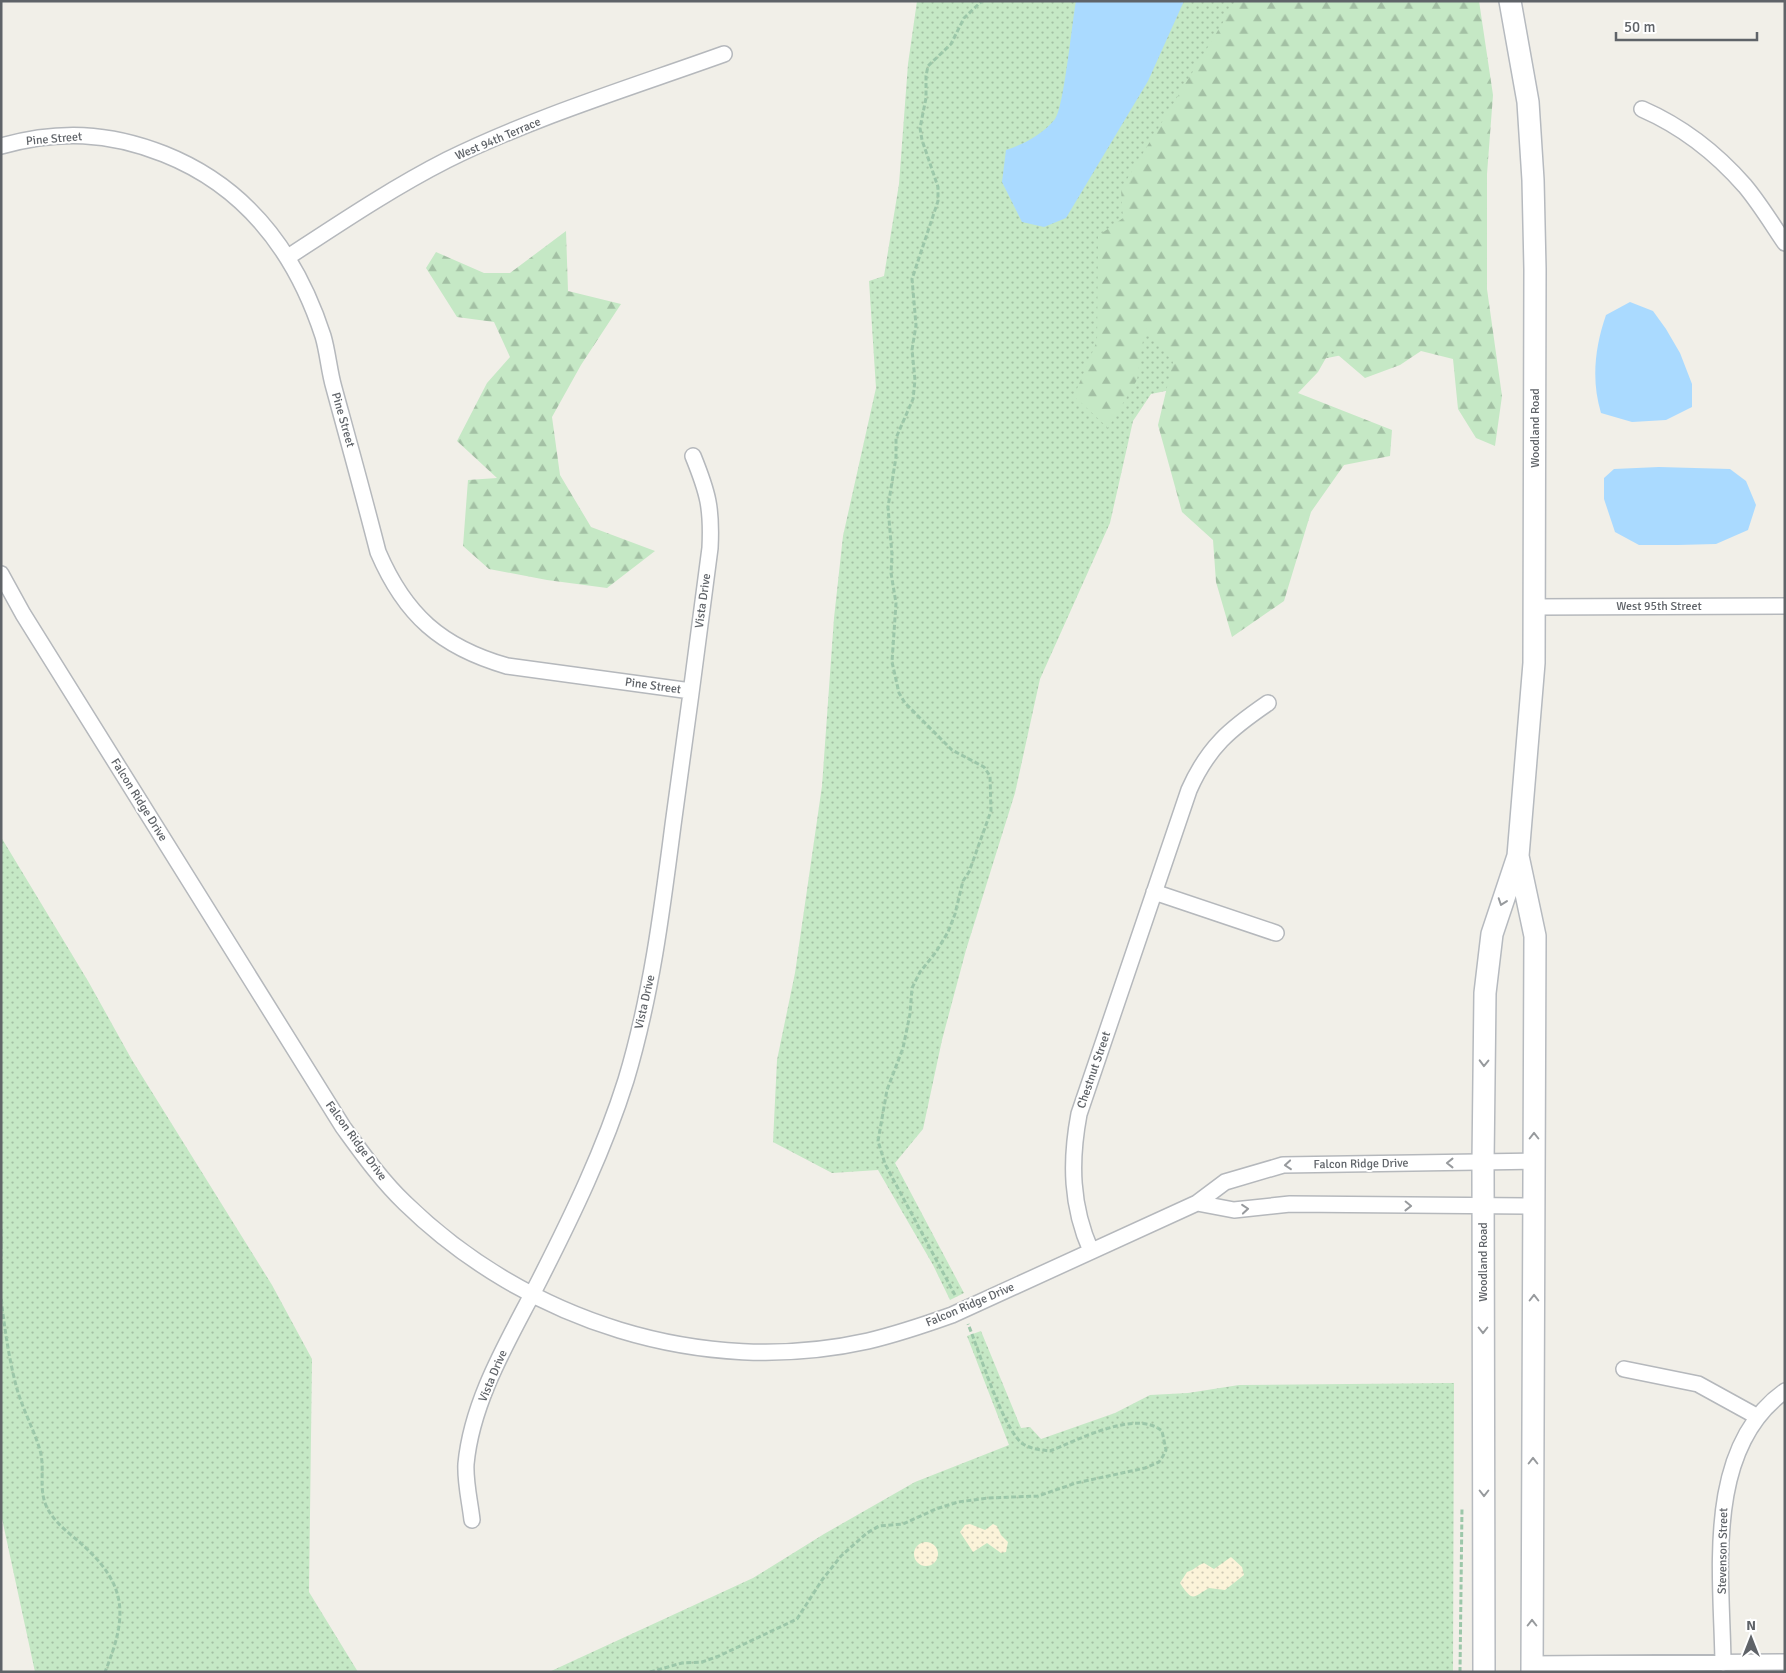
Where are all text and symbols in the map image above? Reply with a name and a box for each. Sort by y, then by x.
scale bar [1616,10,1757,42]
text: 50 m [1624,18,1655,36]
street label: West 94th Terrace [453,114,543,164]
street label: Pine Street [25,129,83,149]
street label: Woodland Road [1528,388,1543,468]
street label: Pine Street [328,391,358,449]
street label: Vista Drive [692,573,714,629]
street label: West 95th Street [1616,599,1702,614]
street label: Pine Street [624,675,682,697]
street label: Falcon Ridge Drive [107,756,171,844]
one-way arrow [1498,898,1508,906]
street label: Vista Drive [631,973,659,1031]
street label: Chestnut Street [1074,1030,1114,1110]
one-way arrow [1479,1059,1489,1067]
street label: Falcon Ridge Drive [322,1098,390,1184]
one-way arrow [1529,1131,1539,1139]
street label: Falcon Ridge Drive [1313,1156,1409,1172]
one-way arrow [1446,1158,1454,1168]
one-way arrow [1284,1160,1292,1171]
one-way arrow [1404,1200,1412,1211]
one-way arrow [1242,1203,1250,1214]
street label: Woodland Road [1476,1222,1491,1302]
street label: Falcon Ridge Drive [923,1280,1017,1330]
one-way arrow [1529,1294,1539,1302]
one-way arrow [1478,1326,1489,1334]
street label: Vista Drive [475,1348,511,1404]
one-way arrow [1528,1456,1538,1464]
one-way arrow [1479,1489,1489,1497]
street label: Stevenson Street [1715,1508,1731,1594]
north arrow [1726,1613,1776,1663]
text: N [1746,1617,1756,1634]
one-way arrow [1527,1619,1537,1626]

